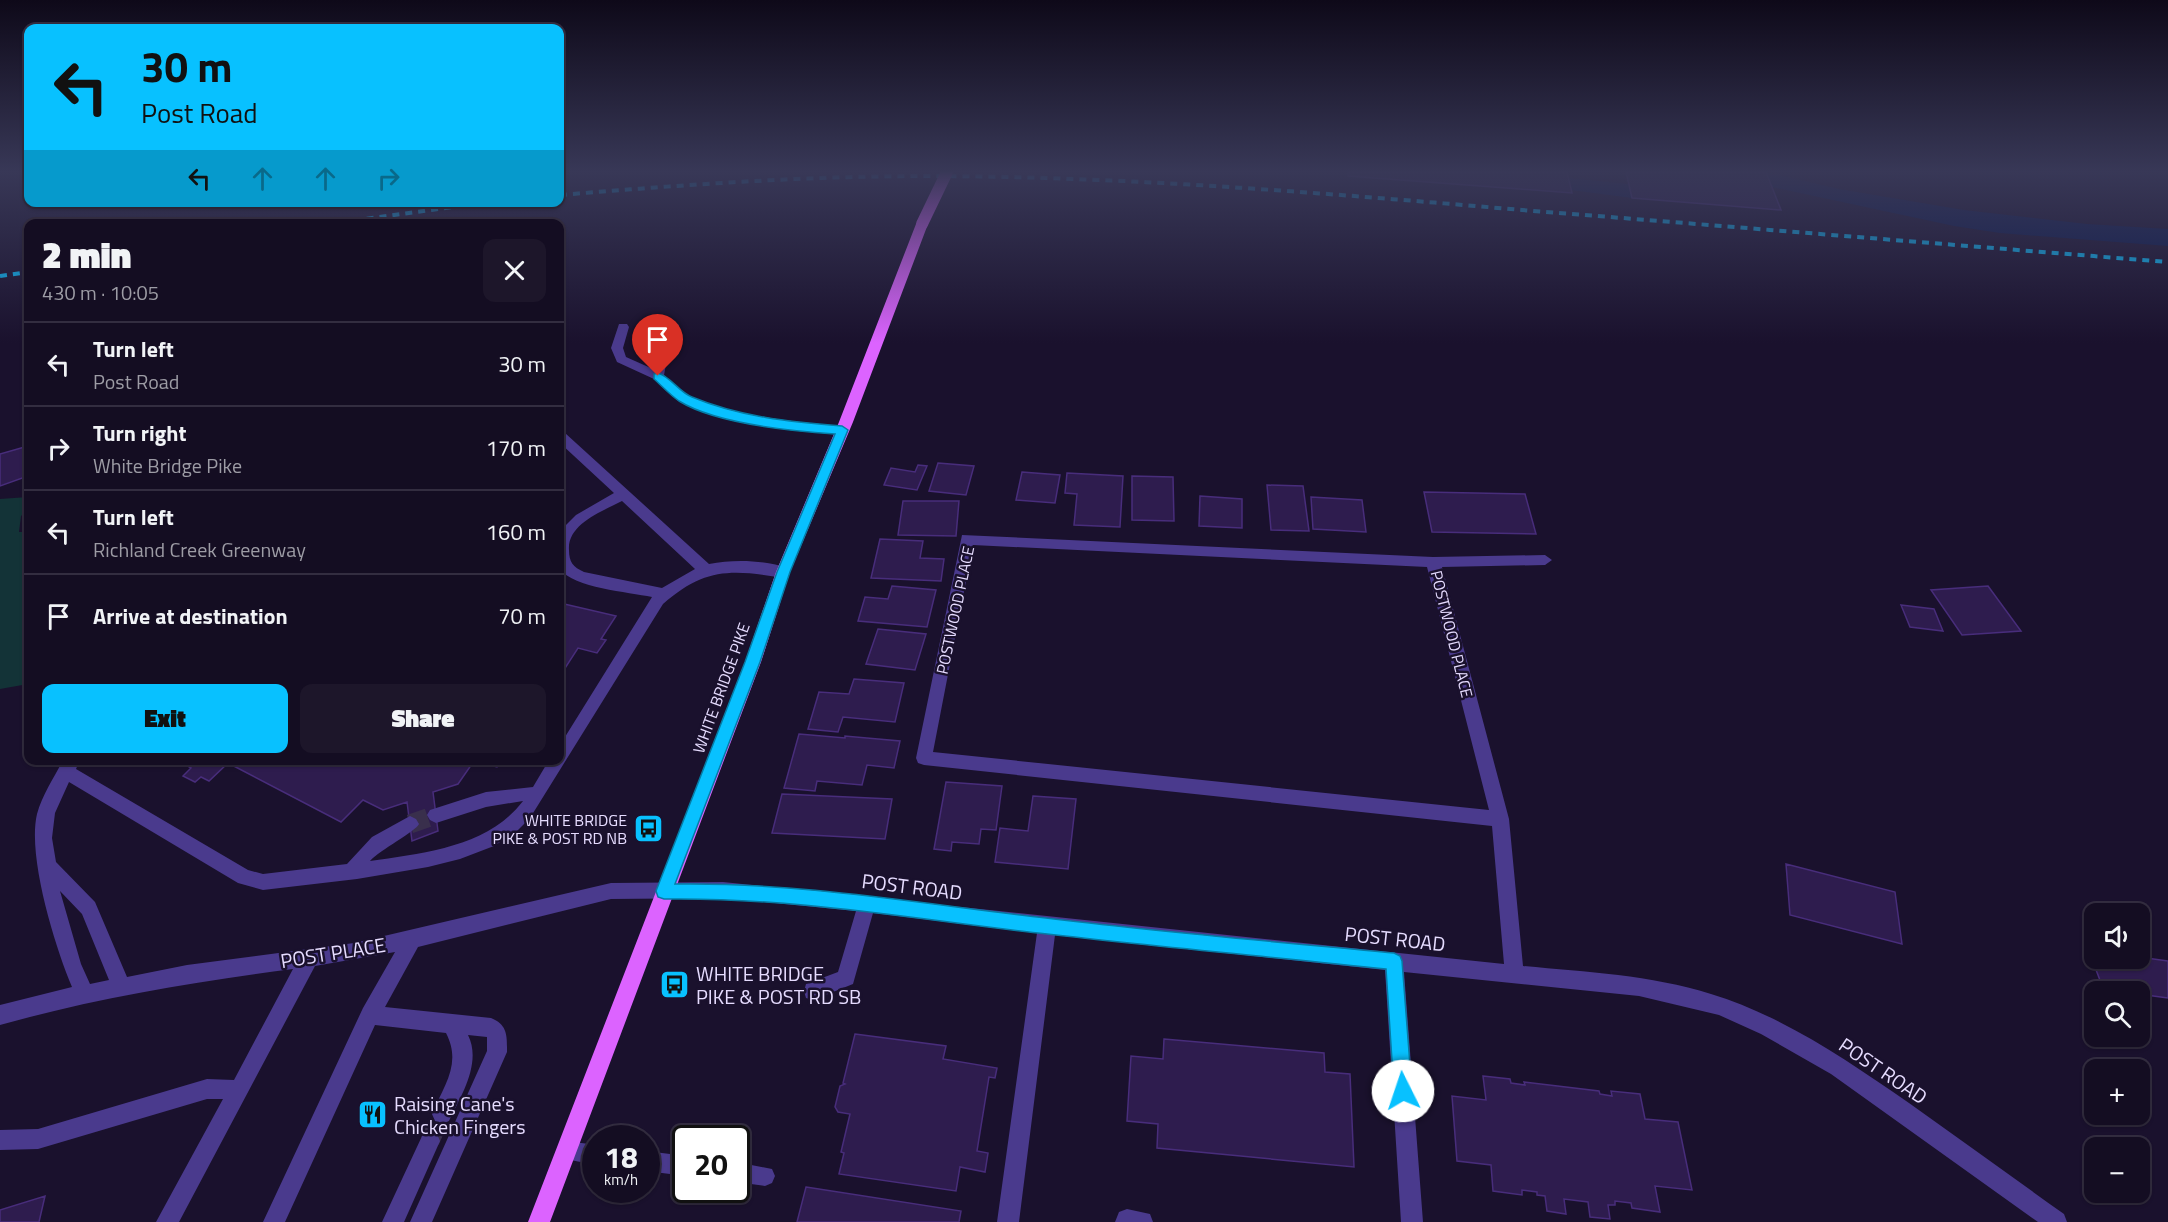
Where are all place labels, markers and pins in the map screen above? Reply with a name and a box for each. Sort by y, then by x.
pin [632,314,683,376]
place label: WHITE BRIDGE PIKE & POST RD NB [493,808,627,850]
bus stop icon: WHITE BRIDGE PIKE & POST RD NB [632,813,664,845]
place label: WHITE BRIDGE PIKE & POST RD SB [696,958,861,1012]
bus stop icon: WHITE BRIDGE PIKE & POST RD SB [659,969,691,1001]
place label: Raising Cane's Chicken Fingers [394,1088,526,1142]
restaurant icon: Raising Cane's Chicken Fingers [357,1099,389,1131]

